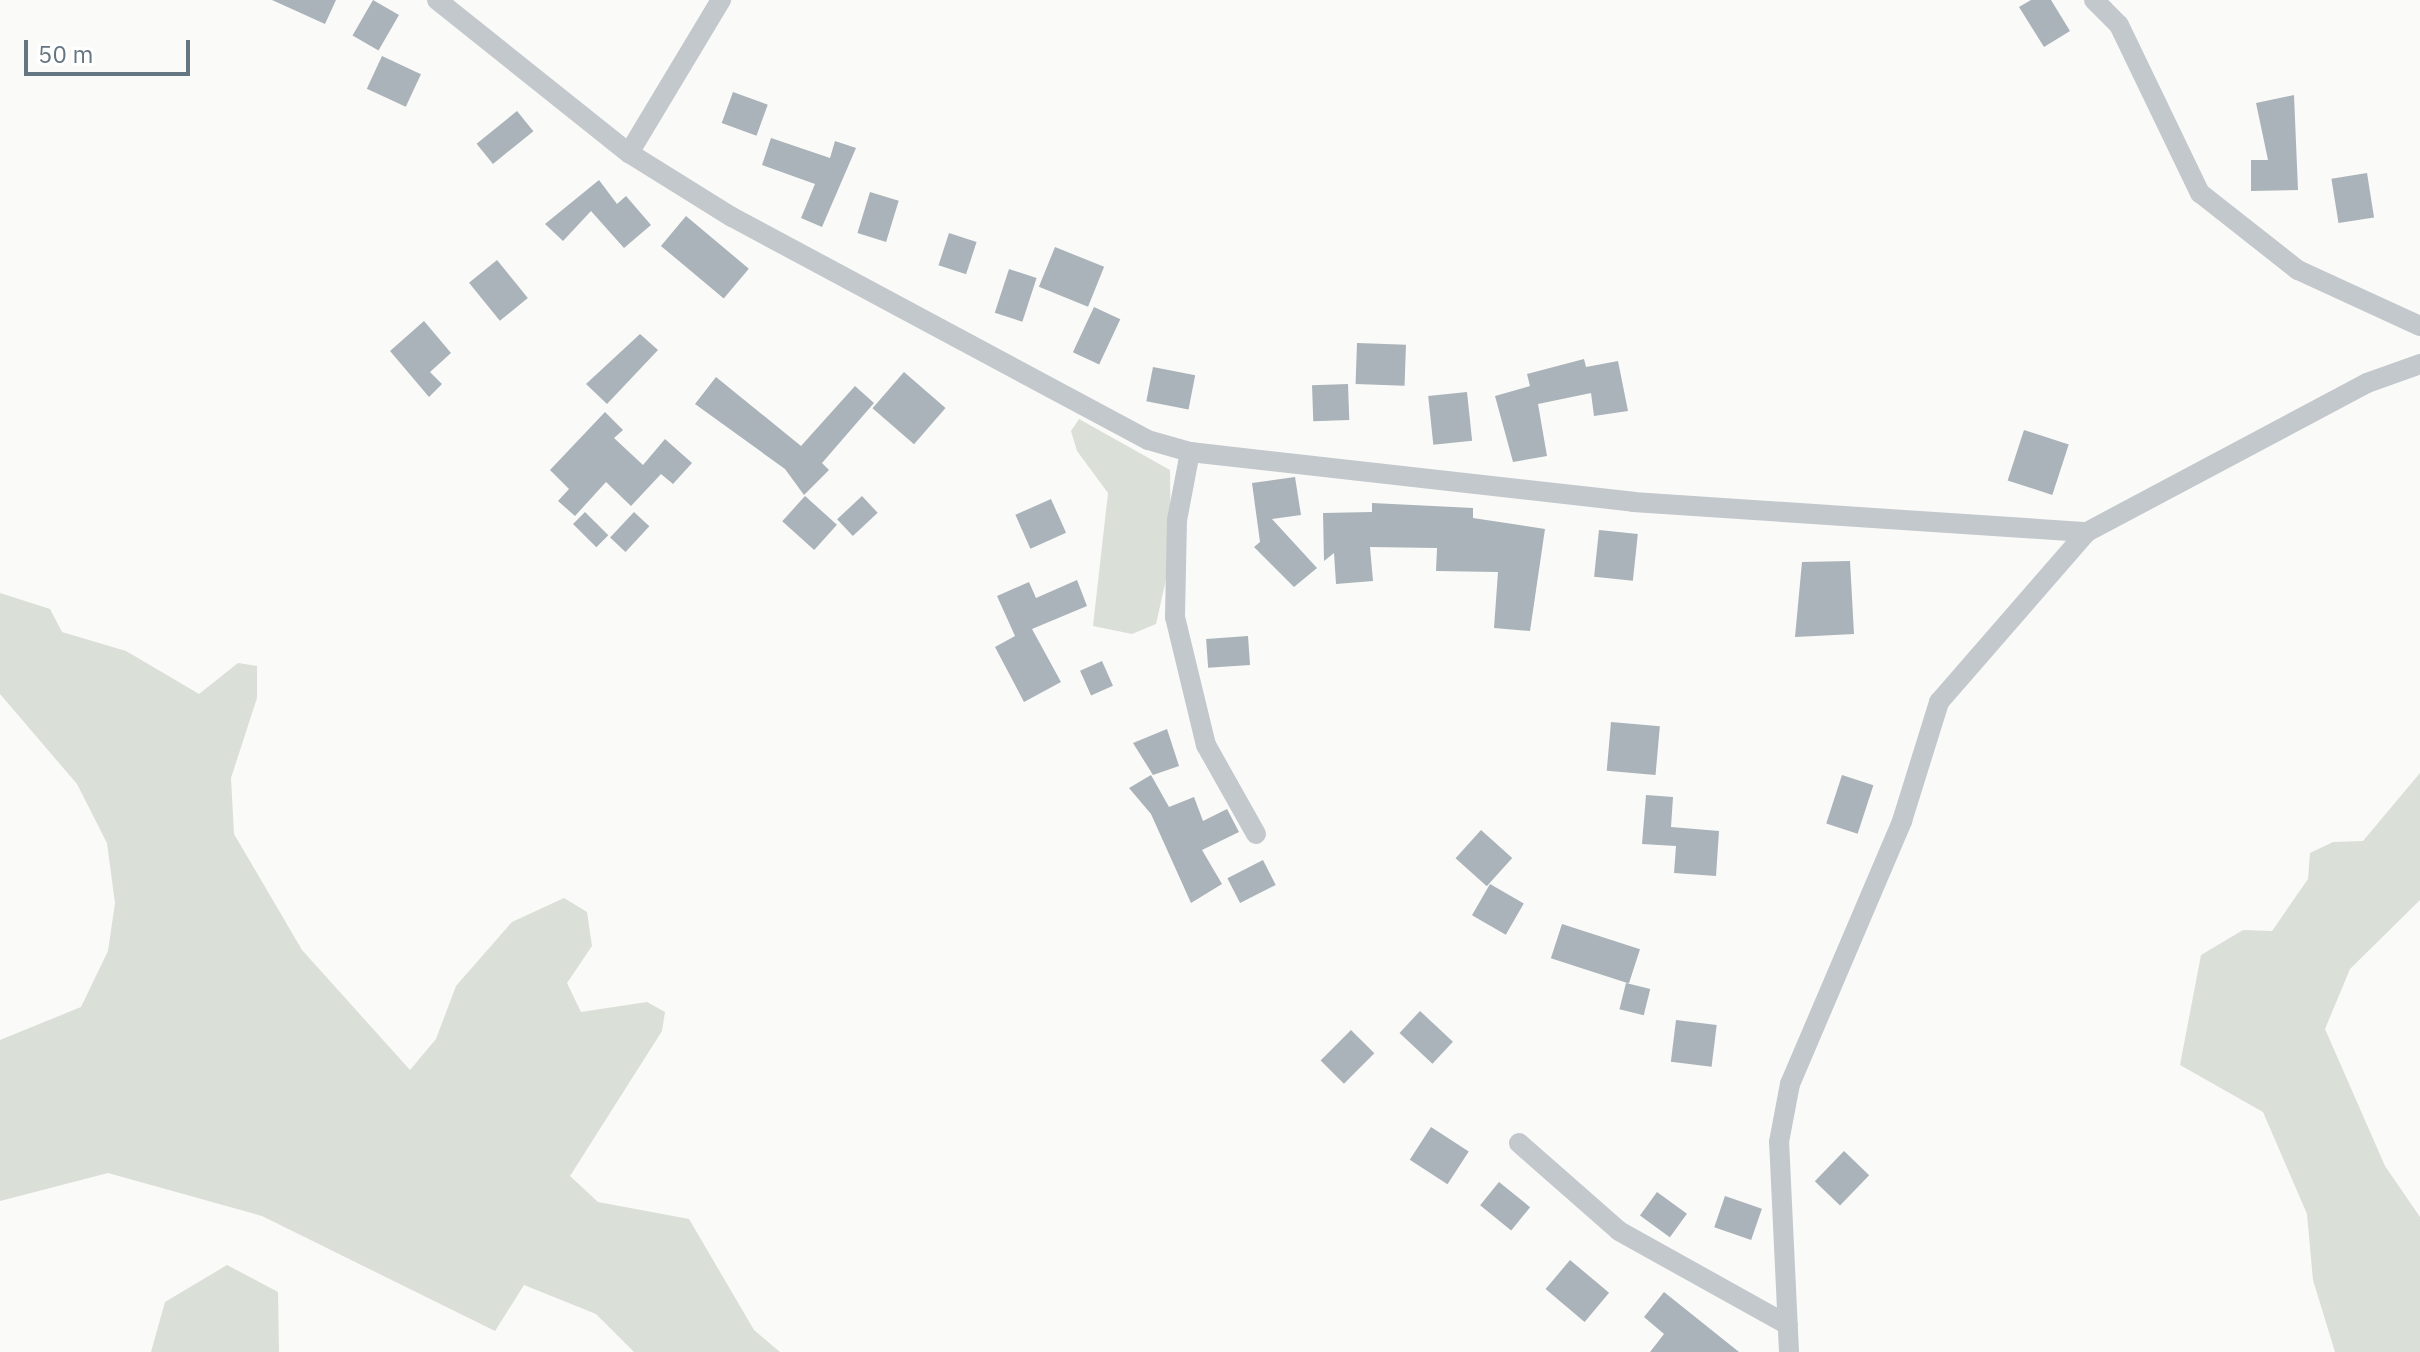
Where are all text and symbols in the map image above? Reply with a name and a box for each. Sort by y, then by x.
scale bar [28,24,194,74]
text: 50 m [38,38,93,70]

